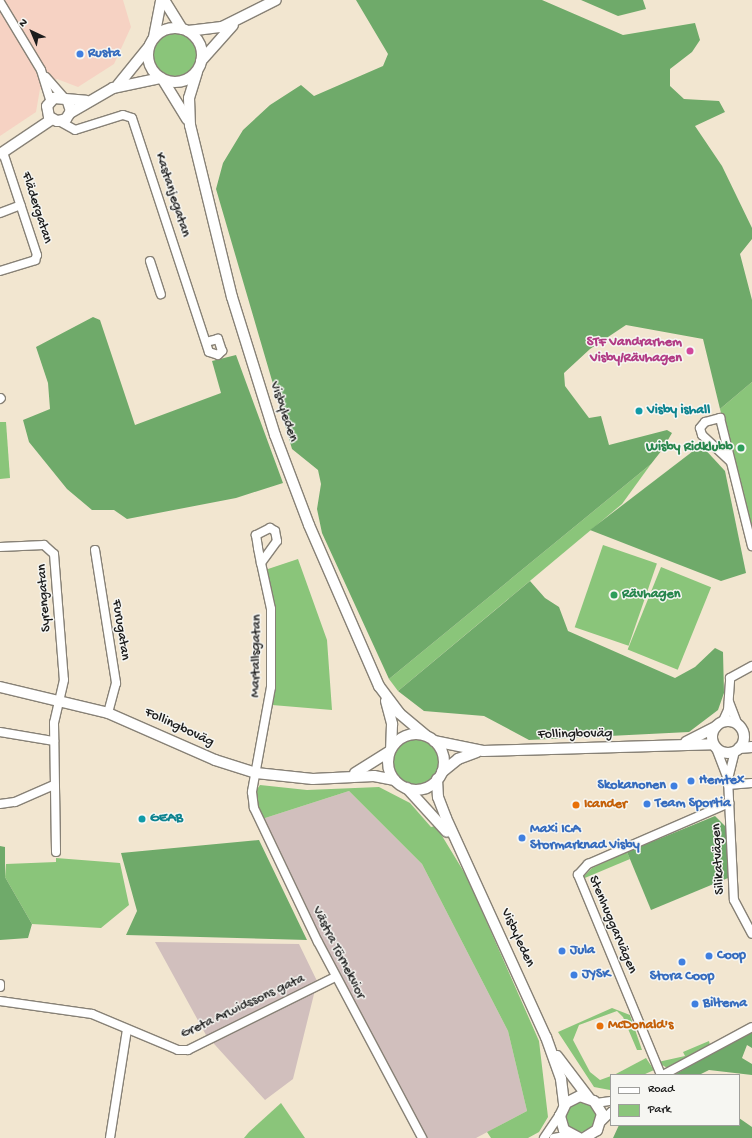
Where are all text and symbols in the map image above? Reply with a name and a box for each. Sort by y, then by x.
north arrow [12,12,52,52]
text: N [17,17,30,30]
place label: Rusta [88,46,121,62]
marker: Rusta [75,49,85,59]
street label: Kastanjegatan [150,151,194,239]
street label: Flädergatan [17,170,55,246]
place label: STF Vandrarhem Visby/Rävhagen [587,335,682,368]
marker: STF Vandrarhem Visby/Rävhagen [685,346,695,356]
street label: Visbyleden [265,380,301,444]
place label: Visby ishall [647,403,710,419]
marker: Visby ishall [634,406,644,416]
place label: Wisby Ridklubb [646,440,733,456]
marker: Wisby Ridklubb [736,443,746,453]
street label: Syrengatan [34,563,56,633]
place label: Rävhagen [622,587,680,603]
marker: Rävhagen [609,590,619,600]
street label: Furugatan [107,598,133,662]
street label: Martallsgatan [248,614,266,698]
street label: Follingboväg [142,705,216,751]
street label: Follingboväg [537,726,613,744]
place label: Hemtex [699,773,744,789]
marker: Hemtex [686,776,696,786]
place label: Skokanonen [598,778,666,794]
marker: Skokanonen [669,781,679,791]
place label: Team Sportia [655,796,731,812]
place label: Icander [584,797,627,813]
marker: Team Sportia [642,799,652,809]
marker: Icander [571,800,581,810]
place label: GEAB [150,811,183,827]
marker: GEAB [137,814,147,824]
place label: Maxi ICA Stormarknad Visby [530,822,640,854]
street label: Silikatvägen [709,823,729,895]
marker: Maxi ICA Stormarknad Visby [517,833,527,843]
street label: Stenhuggarvägen [584,874,640,976]
street label: Västra Törnekvior [307,904,369,1002]
street label: Visbyleden [496,906,538,970]
place label: Jula [570,943,595,959]
marker: Jula [557,946,567,956]
place label: Coop [717,948,746,964]
marker: Coop [704,951,714,961]
marker: Stora Coop [677,957,687,967]
place label: JYSK [582,967,610,983]
place label: Stora Coop [650,969,714,985]
marker: JYSK [569,970,579,980]
street label: Greta Arwidssons gata [178,971,308,1043]
place label: Biltema [703,996,747,1012]
marker: Biltema [690,999,700,1009]
place label: McDonald's [608,1018,673,1034]
marker: McDonald's [595,1021,605,1031]
legend [610,1074,740,1126]
text: Road [648,1083,674,1097]
text: Park [648,1103,671,1117]

